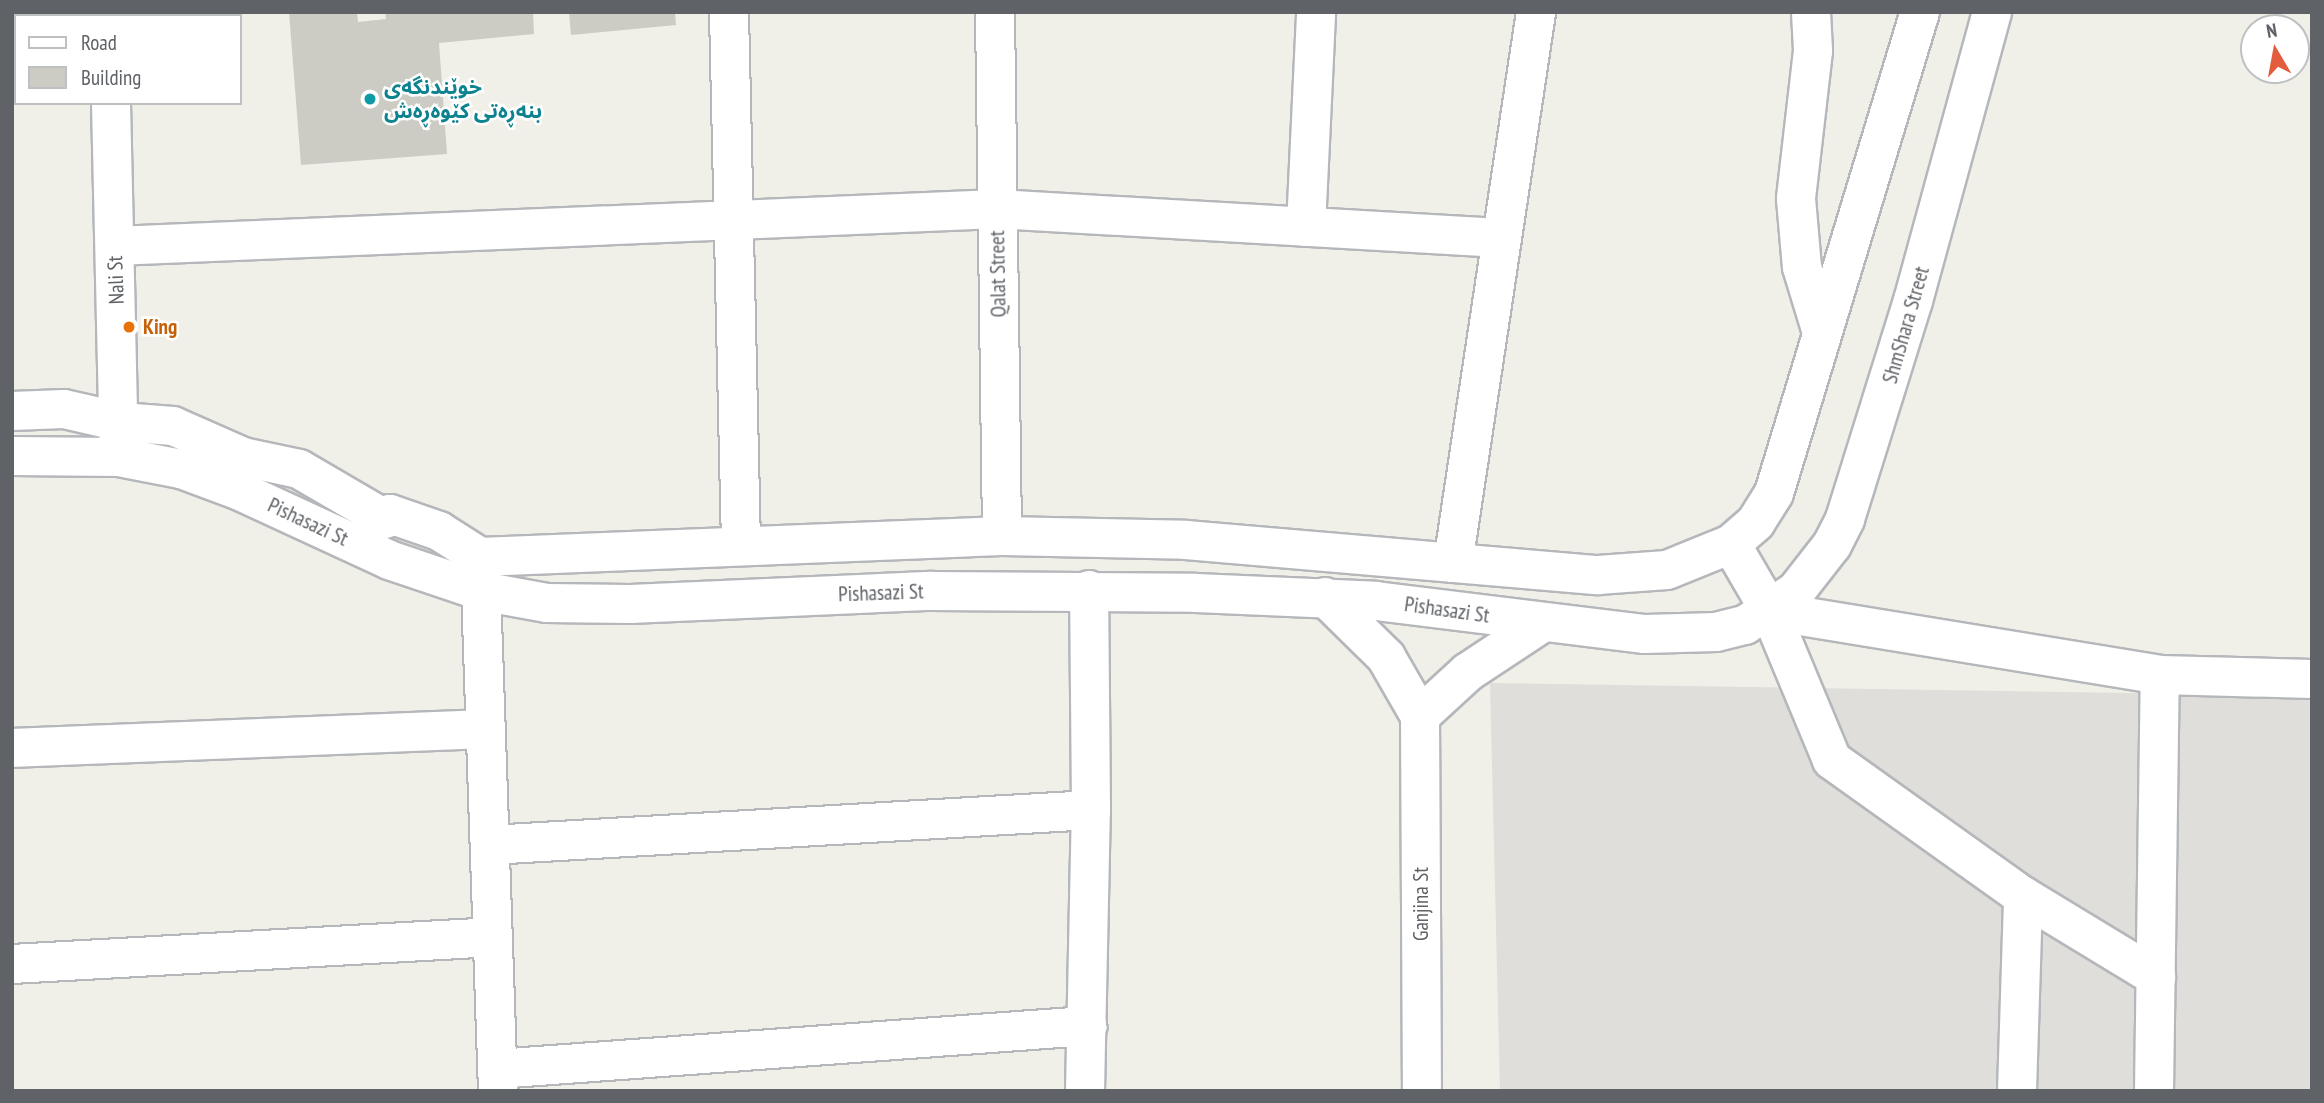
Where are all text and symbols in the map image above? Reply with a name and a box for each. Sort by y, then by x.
legend [14,14,242,105]
north arrow [2240,14,2310,84]
text: N [2265,18,2279,43]
text: Road [81,29,117,56]
text: Building [81,64,141,91]
place label: خوێندنگەی بنەڕەتی کێوەڕەش [384,74,542,124]
marker: خوێندنگەی بنەڕەتی کێوەڕەش [362,91,378,107]
street label: Qalat Street [985,230,1011,318]
street label: Nali St [103,255,129,305]
street label: ShmShara Street [1877,264,1935,386]
place label: King [143,314,177,340]
marker: King [121,319,137,335]
street label: Pishasazi St [264,492,352,552]
street label: Pishasazi St [838,579,924,607]
street label: Pishasazi St [1403,592,1491,628]
street label: Ganjina St [1408,867,1434,941]

